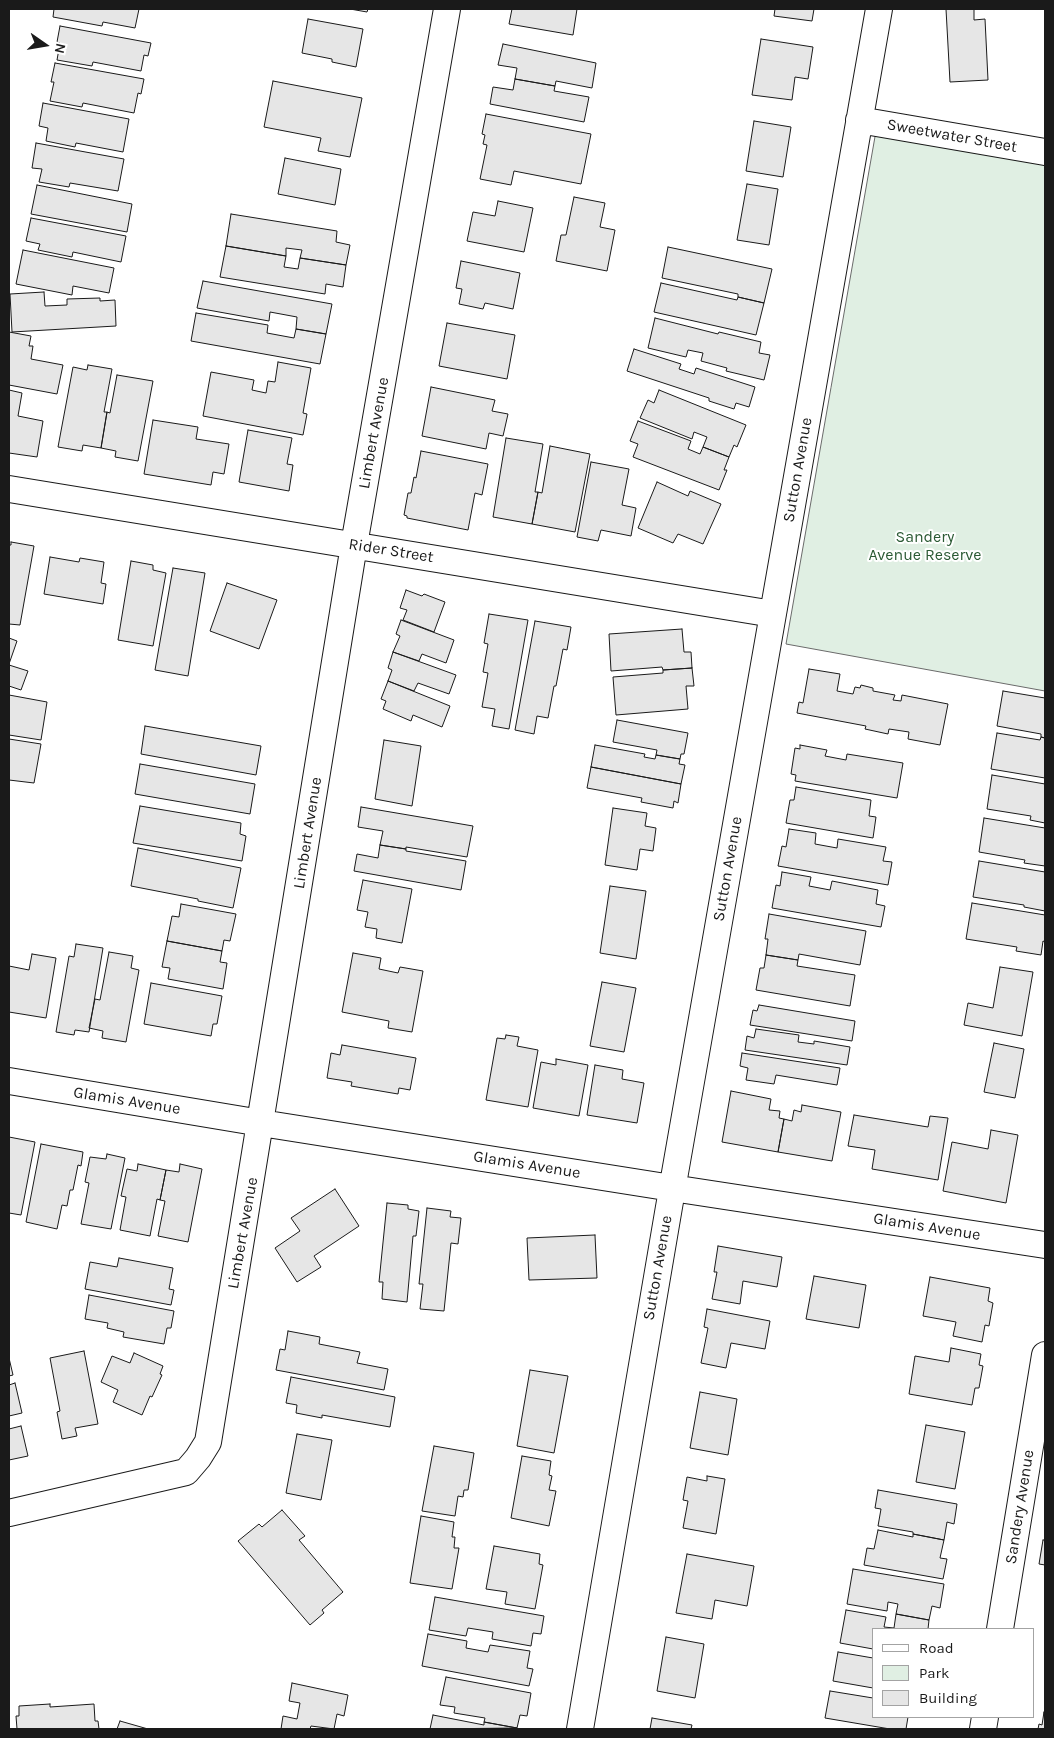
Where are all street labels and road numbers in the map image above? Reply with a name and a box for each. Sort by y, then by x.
street label: Sweetwater Street [885,115,1019,157]
street label: Limbert Avenue [355,376,393,490]
street label: Sutton Avenue [779,416,817,524]
street label: Rider Street [347,535,435,567]
street label: Limbert Avenue [290,776,326,890]
street label: Sutton Avenue [709,815,747,923]
street label: Glamis Avenue [72,1083,182,1119]
street label: Glamis Avenue [472,1147,582,1183]
street label: Limbert Avenue [224,1176,262,1290]
street label: Glamis Avenue [872,1209,982,1245]
street label: Sutton Avenue [639,1214,677,1322]
street label: Sandery Avenue [1001,1448,1039,1566]

